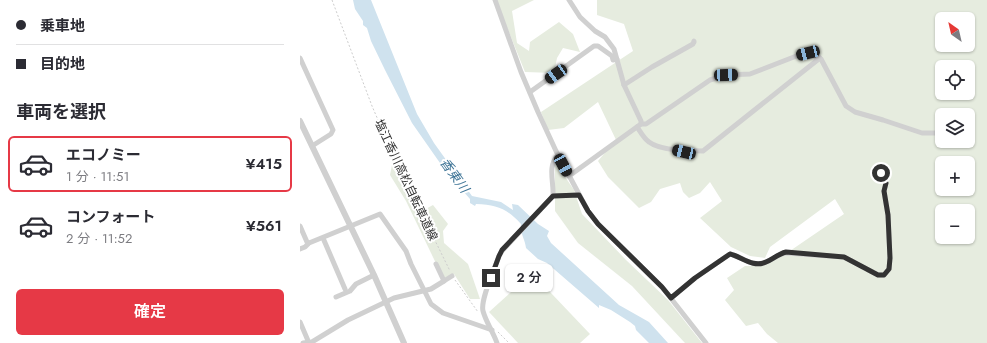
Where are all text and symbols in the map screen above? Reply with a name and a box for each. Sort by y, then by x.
north arrow [935,12,975,52]
map controls [935,12,975,244]
text: 乗車地 [40,15,85,37]
car [795,44,821,62]
text: 目的地 [40,53,85,75]
button: locate [935,60,975,100]
car [543,62,569,86]
car [714,69,738,81]
text: 車両を選択 [16,99,106,125]
button: layers [935,108,975,148]
street label: 塩江香川高松自転車道線 [370,116,442,244]
car [671,143,697,161]
text: エコノミー [66,144,141,166]
icon: car [18,146,54,182]
car [552,152,574,178]
text: ¥415 [246,153,282,175]
water label: 香東川 [435,154,475,198]
button: + [935,156,975,196]
route start [872,164,890,182]
text: 1 分 · 11:51 [66,167,129,186]
button: − [935,204,975,244]
text: コンフォート [66,206,156,228]
icon: car [18,208,54,244]
text: ¥561 [246,215,282,237]
text: 2 分 · 11:52 [66,229,132,248]
callout: 2 分 [505,264,553,292]
text: 2 分 [516,268,542,287]
route end [482,269,500,287]
button: 確定 [16,289,284,335]

